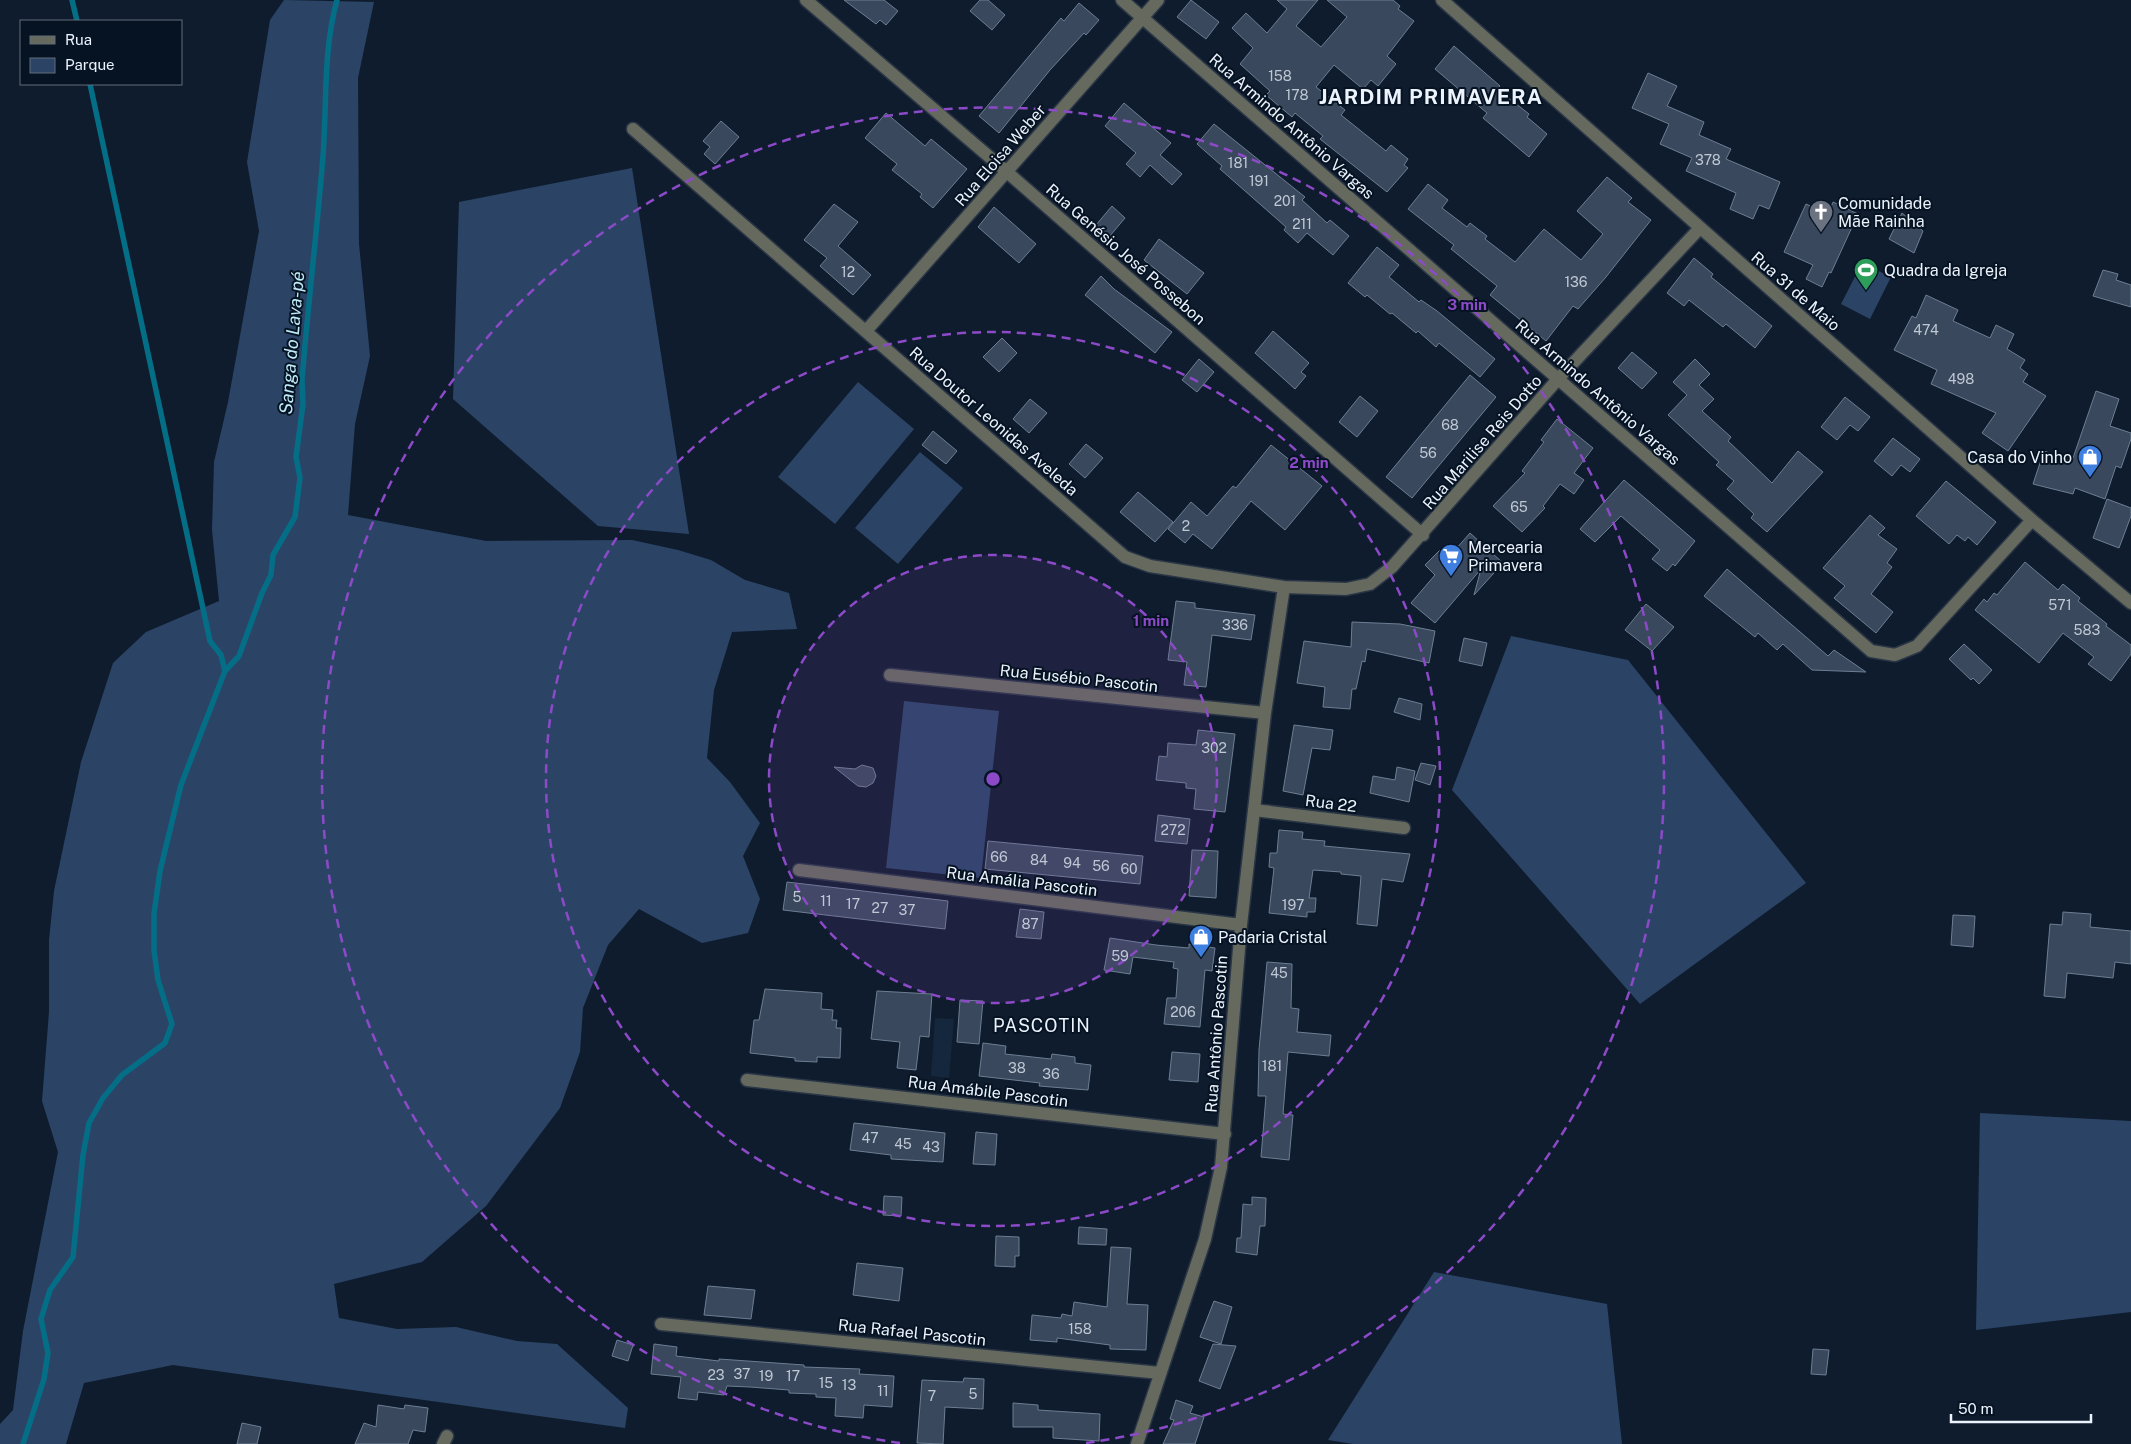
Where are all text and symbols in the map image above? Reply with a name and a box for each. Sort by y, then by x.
legend [20,20,182,85]
text: Rua [65,31,92,48]
street label: Rua Armindo Antônio Vargas [1205,50,1378,203]
text: Parque [65,56,115,73]
house number: 158 [1268,68,1292,84]
district label: JARDIM PRIMAVERA [1319,84,1543,109]
house number: 178 [1286,87,1308,103]
street label: Rua Eloisa Weber [951,100,1050,210]
house number: 378 [1695,152,1721,168]
house number: 181 [1228,155,1248,171]
house number: 191 [1249,173,1269,189]
street label: Rua Genésio José Possebon [1042,180,1209,329]
house number: 201 [1274,193,1296,209]
place label: Comunidade Mãe Rainha [1838,194,1931,231]
church icon: Comunidade Mãe Rainha [1808,199,1834,233]
house number: 211 [1292,216,1312,232]
street label: Rua 31 de Maio [1747,248,1844,335]
sports icon: Quadra da Igreja [1853,257,1879,291]
place label: Quadra da Igreja [1884,261,2007,280]
house number: 12 [841,264,855,280]
water label: Sanga do Lava-pé [275,270,308,415]
house number: 136 [1564,274,1588,290]
text: 3 min [1447,296,1487,313]
street label: Rua Armindo Antônio Vargas [1511,316,1684,469]
house number: 474 [1913,322,1939,338]
street label: Rua Doutor Leonidas Aveleda [906,343,1082,500]
street label: Rua Marilise Reis Dotto [1419,371,1546,513]
house number: 498 [1948,371,1974,387]
house number: 68 [1441,417,1459,433]
shop icon: Casa do Vinho [2077,444,2103,478]
house number: 56 [1419,445,1437,461]
place label: Casa do Vinho [1967,448,2072,467]
text: 2 min [1289,454,1329,471]
house number: 65 [1510,499,1528,515]
house number: 2 [1182,518,1190,534]
place label: Mercearia Primavera [1468,538,1543,575]
supermarket icon: Mercearia Primavera [1438,543,1464,577]
house number: 571 [2048,597,2072,613]
text: 1 min [1133,612,1169,629]
house number: 336 [1222,617,1248,633]
house number: 583 [2074,622,2101,638]
street label: Rua Eusébio Pascotin [999,661,1159,696]
house number: 302 [1201,740,1227,756]
centre of rings [984,770,1002,788]
street label: Rua 22 [1304,791,1358,816]
house number: 272 [1160,822,1186,838]
house number: 66 [990,849,1008,865]
house number: 84 [1030,852,1048,868]
house number: 94 [1063,855,1081,871]
house number: 56 [1092,858,1110,874]
house number: 60 [1120,861,1138,877]
street label: Rua Amália Pascotin [945,863,1098,900]
house number: 5 [793,889,802,905]
house number: 11 [820,893,832,909]
house number: 17 [846,896,860,912]
house number: 197 [1282,897,1304,913]
house number: 27 [872,900,888,916]
house number: 37 [899,902,915,918]
house number: 87 [1021,916,1039,932]
shop icon: Padaria Cristal [1188,924,1214,958]
place label: Padaria Cristal [1218,928,1327,947]
house number: 59 [1111,948,1129,964]
street label: Rua Antônio Pascotin [1202,955,1231,1113]
house number: 45 [1270,965,1288,981]
house number: 206 [1170,1004,1196,1020]
district label: PASCOTIN [993,1015,1091,1036]
house number: 181 [1262,1058,1282,1074]
house number: 38 [1008,1060,1026,1076]
house number: 36 [1042,1066,1060,1082]
street label: Rua Amábile Pascotin [907,1072,1069,1111]
house number: 47 [861,1130,879,1146]
house number: 45 [894,1136,912,1152]
house number: 43 [922,1139,940,1155]
street label: Rua Rafael Pascotin [837,1315,987,1350]
house number: 158 [1068,1321,1092,1337]
house number: 37 [734,1366,750,1382]
house number: 23 [707,1367,725,1383]
house number: 19 [759,1368,773,1384]
house number: 17 [786,1368,800,1384]
house number: 15 [819,1375,833,1391]
house number: 13 [842,1377,856,1393]
house number: 11 [877,1383,889,1399]
house number: 5 [969,1386,978,1402]
house number: 7 [928,1388,936,1404]
scale bar [1951,1392,2091,1424]
text: 50 m [1958,1400,1993,1417]

